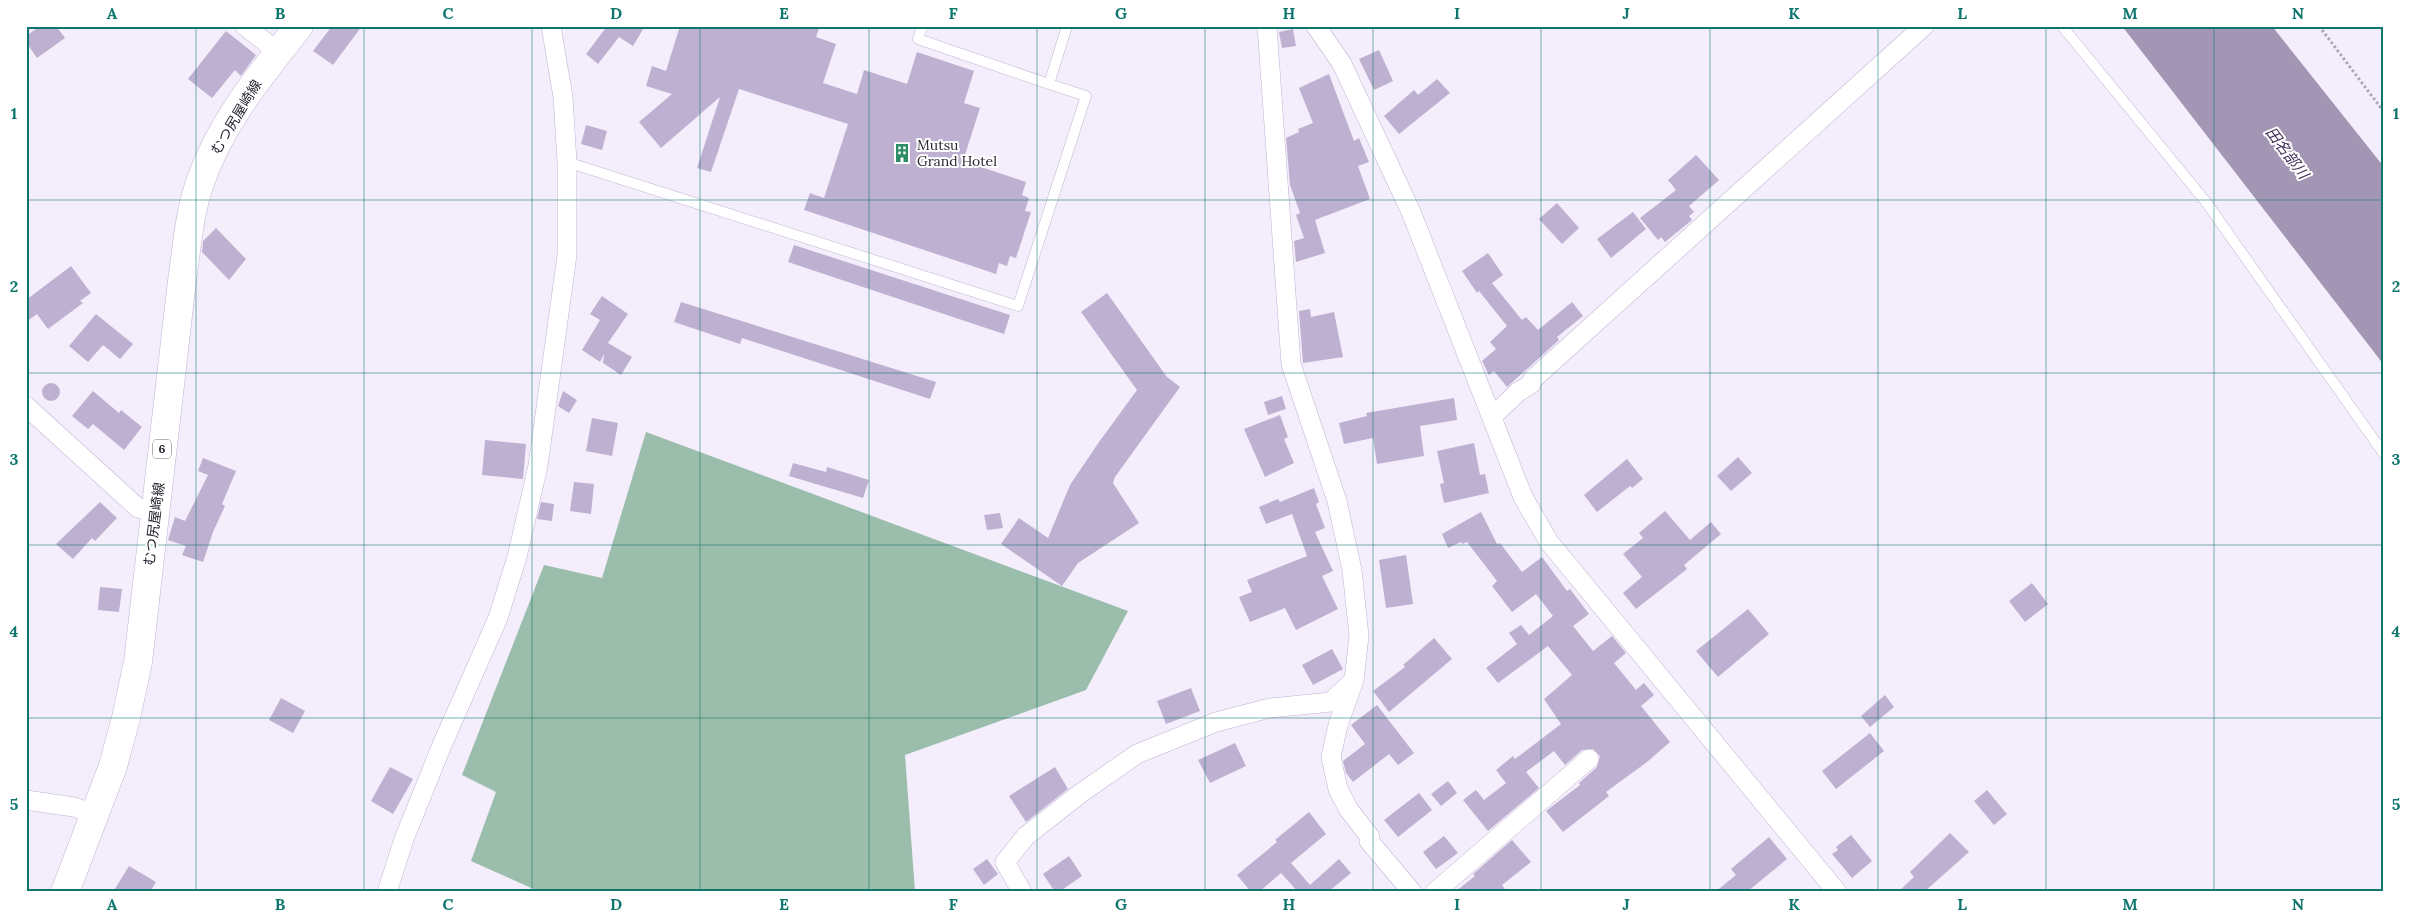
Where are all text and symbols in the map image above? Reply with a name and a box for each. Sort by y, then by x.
text: A [107,3,118,23]
text: B [275,3,286,23]
text: C [442,3,454,23]
text: D [610,3,622,23]
text: E [779,3,789,23]
text: F [948,3,958,23]
text: G [1115,3,1127,23]
text: H [1283,3,1296,23]
text: I [1454,3,1460,23]
text: J [1622,3,1630,23]
text: K [1788,3,1800,23]
text: L [1957,3,1967,23]
text: M [2122,3,2138,23]
text: N [2292,3,2304,23]
street label: むつ尻屋崎線 [207,76,265,158]
text: 1 [11,103,17,123]
text: 1 [2393,103,2399,123]
water label: 田名部川 [2262,123,2314,184]
place label: Mutsu Grand Hotel [917,136,997,170]
building icon: Mutsu Grand Hotel [891,142,913,164]
text: 2 [10,276,18,296]
text: 2 [2392,276,2400,296]
road number: 6 [153,439,171,458]
text: 3 [10,449,19,469]
text: 3 [2392,449,2401,469]
street label: むつ尻屋崎線 [140,481,168,567]
text: 4 [10,621,19,641]
text: 4 [2392,621,2401,641]
text: 5 [10,794,19,814]
text: 5 [2392,794,2401,814]
text: A [107,894,118,914]
text: B [275,894,286,914]
text: C [442,894,454,914]
text: D [610,894,622,914]
text: E [779,894,789,914]
text: F [948,894,958,914]
text: G [1115,894,1127,914]
text: H [1283,894,1296,914]
text: I [1454,894,1460,914]
text: J [1622,894,1630,914]
text: K [1788,894,1800,914]
text: L [1957,894,1967,914]
text: M [2122,894,2138,914]
text: N [2292,894,2304,914]

